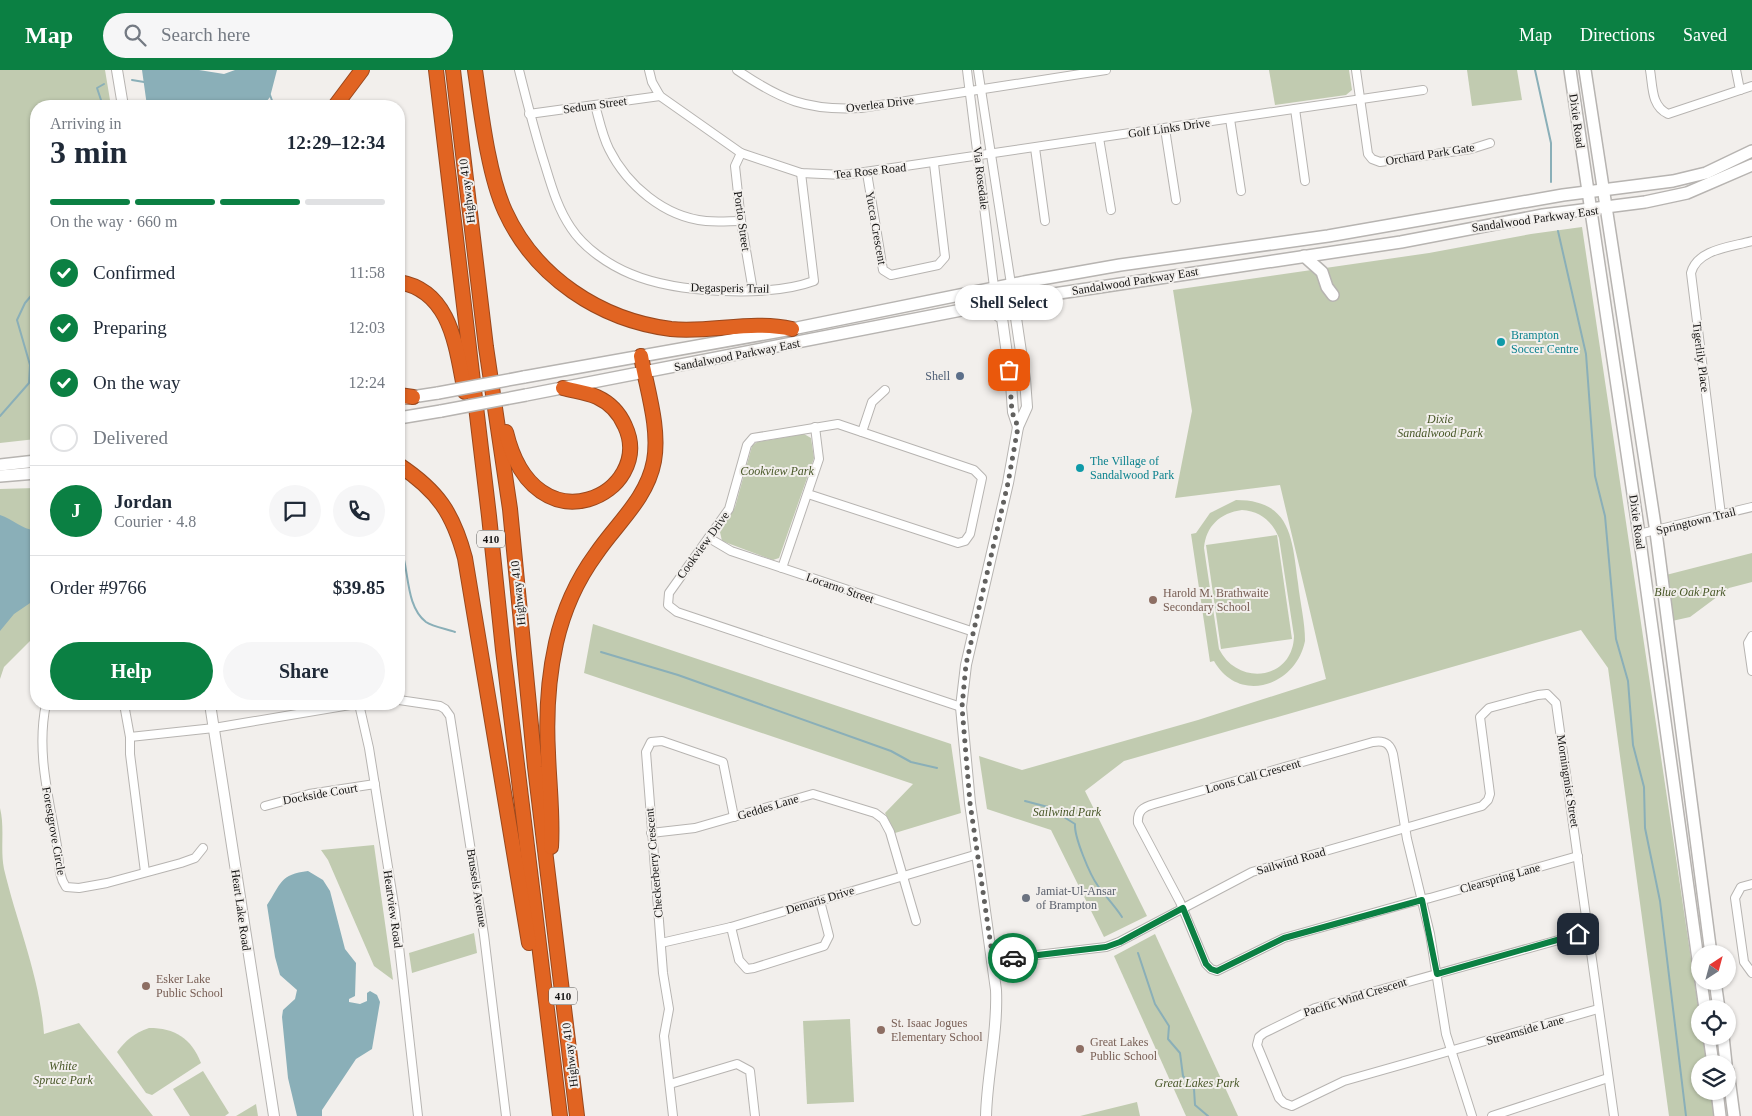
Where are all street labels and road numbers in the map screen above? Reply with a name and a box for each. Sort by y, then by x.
street label: Sedum Street [562,93,628,116]
street label: Overlea Drive [845,93,915,115]
street label: Dixie Road [1566,93,1588,149]
street label: Golf Links Drive [1127,115,1211,141]
street label: Orchard Park Gate [1384,140,1476,168]
street label: Via Rosedale [970,146,992,210]
street label: Highway 410 [456,158,478,224]
street label: Tea Rose Road [833,160,907,182]
street label: Portio Street [731,190,753,253]
street label: Yucca Crescent [863,190,889,266]
street label: Sandalwood Parkway East [1471,203,1600,235]
street label: Sandalwood Parkway East [1071,264,1200,298]
street label: Degasperis Trail [690,280,770,296]
street label: Tigerlily Place [1690,321,1712,393]
street label: Sandalwood Parkway East [673,336,802,374]
street label: Dixie Road [1626,494,1648,550]
street label: Springtown Trail [1655,504,1738,538]
street label: Cookview Drive [674,509,732,581]
road number: 410 [477,530,505,548]
street label: Highway 410 [508,560,528,626]
street label: Locarno Street [804,570,876,606]
street label: Morningmist Street [1554,734,1582,829]
street label: Loons Call Crescent [1204,756,1303,796]
street label: Dockside Court [282,780,359,807]
street label: Forestgrove Circle [39,786,69,876]
street label: Geddes Lane [736,791,800,823]
street label: Checkerberry Crescent [642,807,666,919]
street label: Sailwind Road [1255,844,1327,878]
street label: Brussels Avenue [464,848,490,928]
street label: Clearspring Lane [1458,860,1542,896]
street label: Heart Lake Road [228,868,254,952]
street label: Heartview Road [381,869,405,949]
street label: Demaris Drive [784,883,856,917]
street label: Pacific Wind Crescent [1302,974,1409,1019]
road number: 410 [549,988,577,1004]
street label: Streamside Lane [1484,1012,1566,1048]
street label: Highway 410 [559,1022,581,1088]

